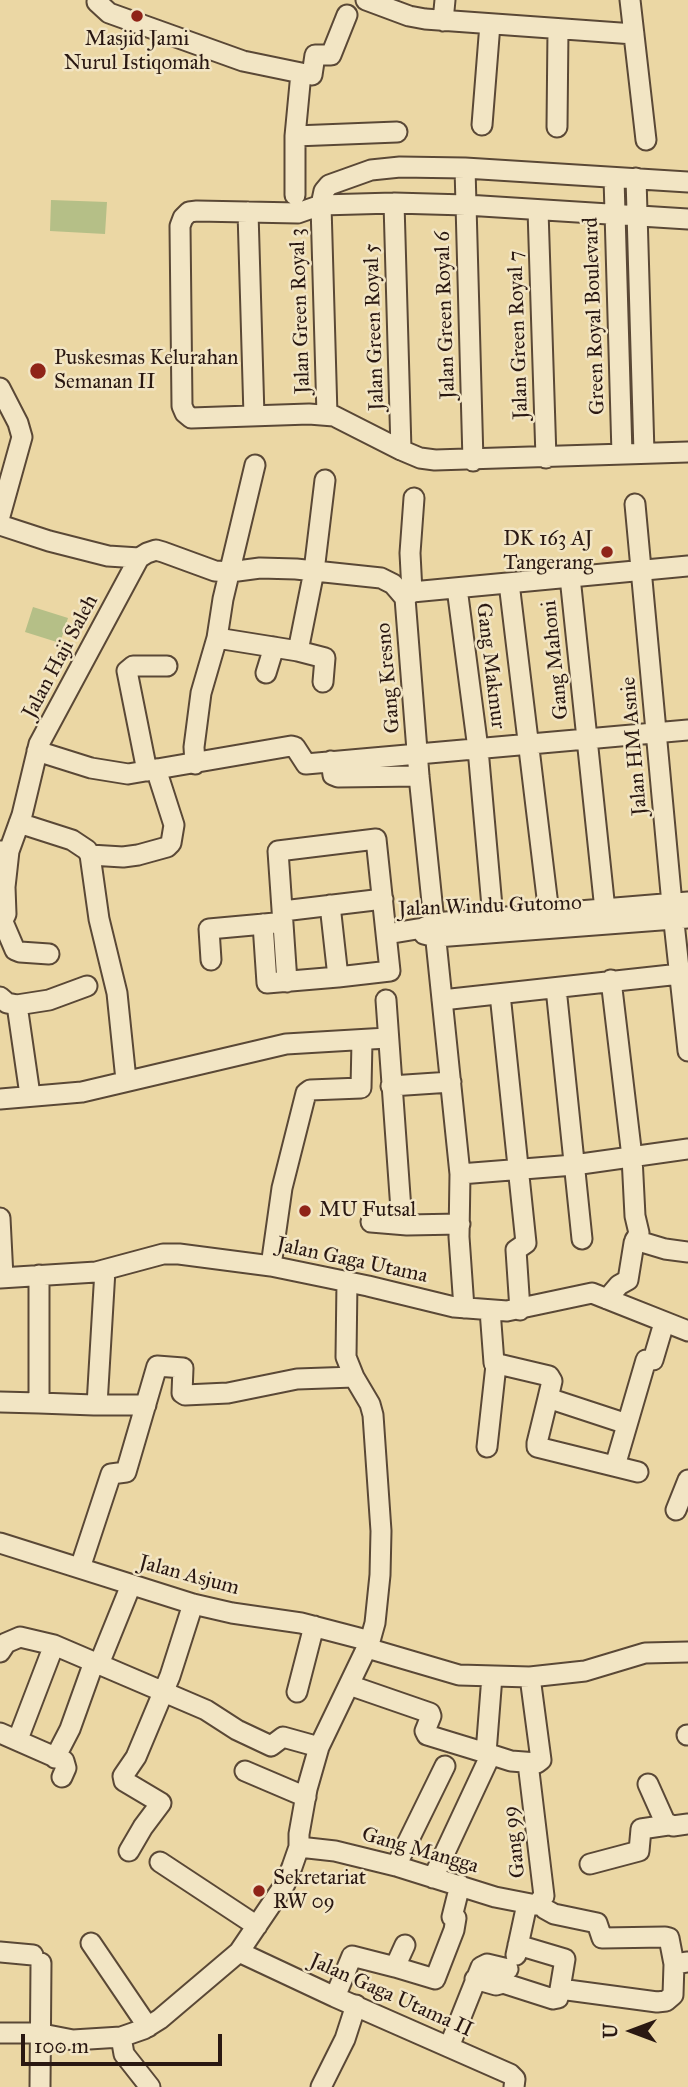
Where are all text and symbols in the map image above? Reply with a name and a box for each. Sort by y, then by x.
marker: Masjid Jami Nurul Istiqomah [129,8,145,24]
place label: Masjid Jami Nurul Istiqomah [64,27,210,77]
street label: Green Royal Boulevard [579,217,611,415]
street label: Jalan Green Royal 3 [286,228,316,394]
street label: Jalan Green Royal 6 [430,230,462,400]
street label: Jalan Green Royal 5 [359,243,391,411]
street label: Jalan Green Royal 7 [503,250,535,420]
place label: Puskesmas Kelurahan Semanan II [54,346,238,396]
marker: Puskesmas Kelurahan Semanan II [28,361,48,381]
place label: DK 163 AJ Tangerang [503,527,593,577]
marker: DK 163 AJ Tangerang [599,544,615,560]
street label: Jalan Haji Saleh [18,591,104,723]
street label: Gang Mahoni [537,599,575,721]
street label: Gang Makmur [470,602,510,730]
street label: Gang Kresno [372,622,406,734]
street label: Jalan HM Asnie [616,676,654,816]
street label: Jalan Windu Gutomo [398,891,582,923]
place label: MU Futsal [319,1198,416,1224]
marker: MU Futsal [297,1203,313,1219]
street label: Jalan Gaga Utama [274,1233,430,1289]
street label: Jalan Asjum [136,1550,242,1602]
street label: Gang 99 [498,1805,532,1879]
street label: Gang Mangga [359,1822,481,1880]
place label: Sekretariat RW 09 [273,1866,366,1916]
marker: Sekretariat RW 09 [251,1883,267,1899]
street label: Jalan Gaga Utama II [305,1949,477,2043]
north arrow [597,1996,667,2066]
scale bar [24,2021,226,2064]
text: U [599,2024,622,2039]
text: 100 m [34,2033,89,2059]

